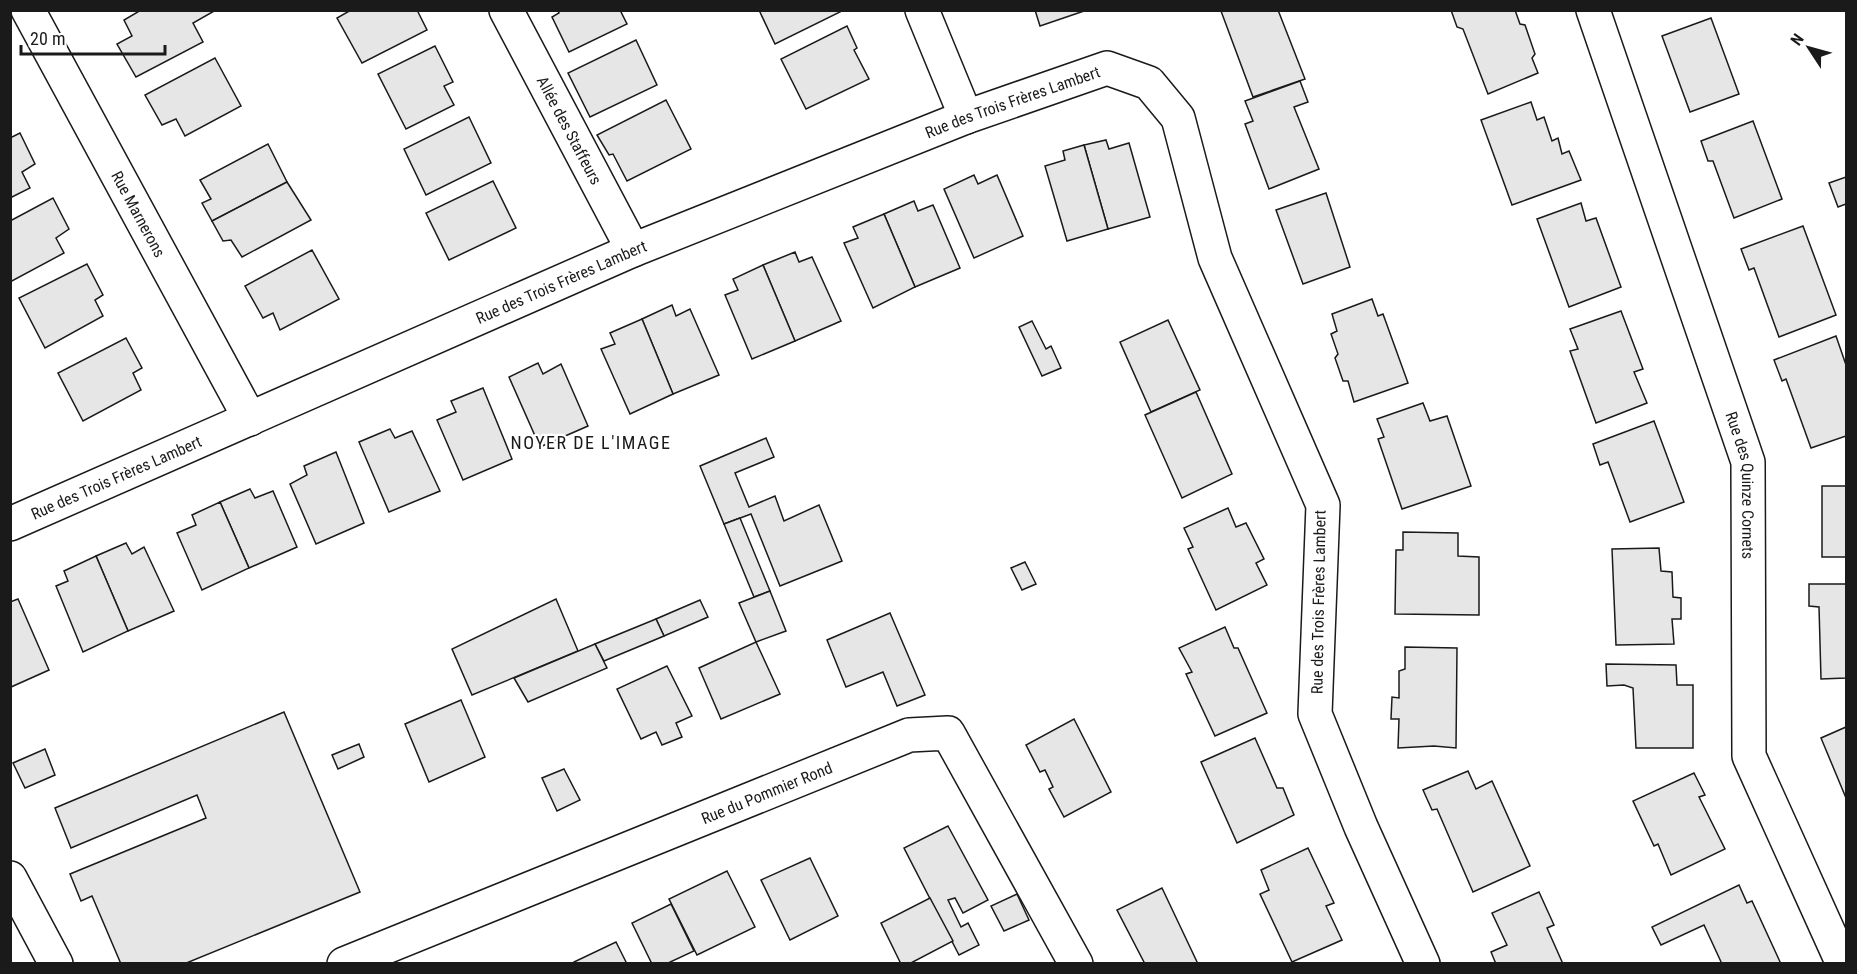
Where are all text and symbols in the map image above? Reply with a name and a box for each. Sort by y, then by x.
scale bar [21,18,165,56]
north arrow [1779,18,1839,78]
text: 20 m [30,28,65,49]
text: N [1787,30,1808,49]
street label: Rue des Trois Frères Lambert [922,62,1103,142]
street label: Allée des Staffeurs [533,73,606,188]
street label: Rue Marnerons [107,168,169,260]
street label: Rue des Trois Frères Lambert [473,237,650,328]
street label: Rue des Quinze Cornets [1721,409,1757,559]
street label: Rue des Trois Frères Lambert [28,432,205,524]
district label: NOYER DE L'IMAGE [511,432,671,453]
street label: Rue des Trois Frères Lambert [1307,509,1330,694]
street label: Rue du Pommier Rond [699,758,835,828]

